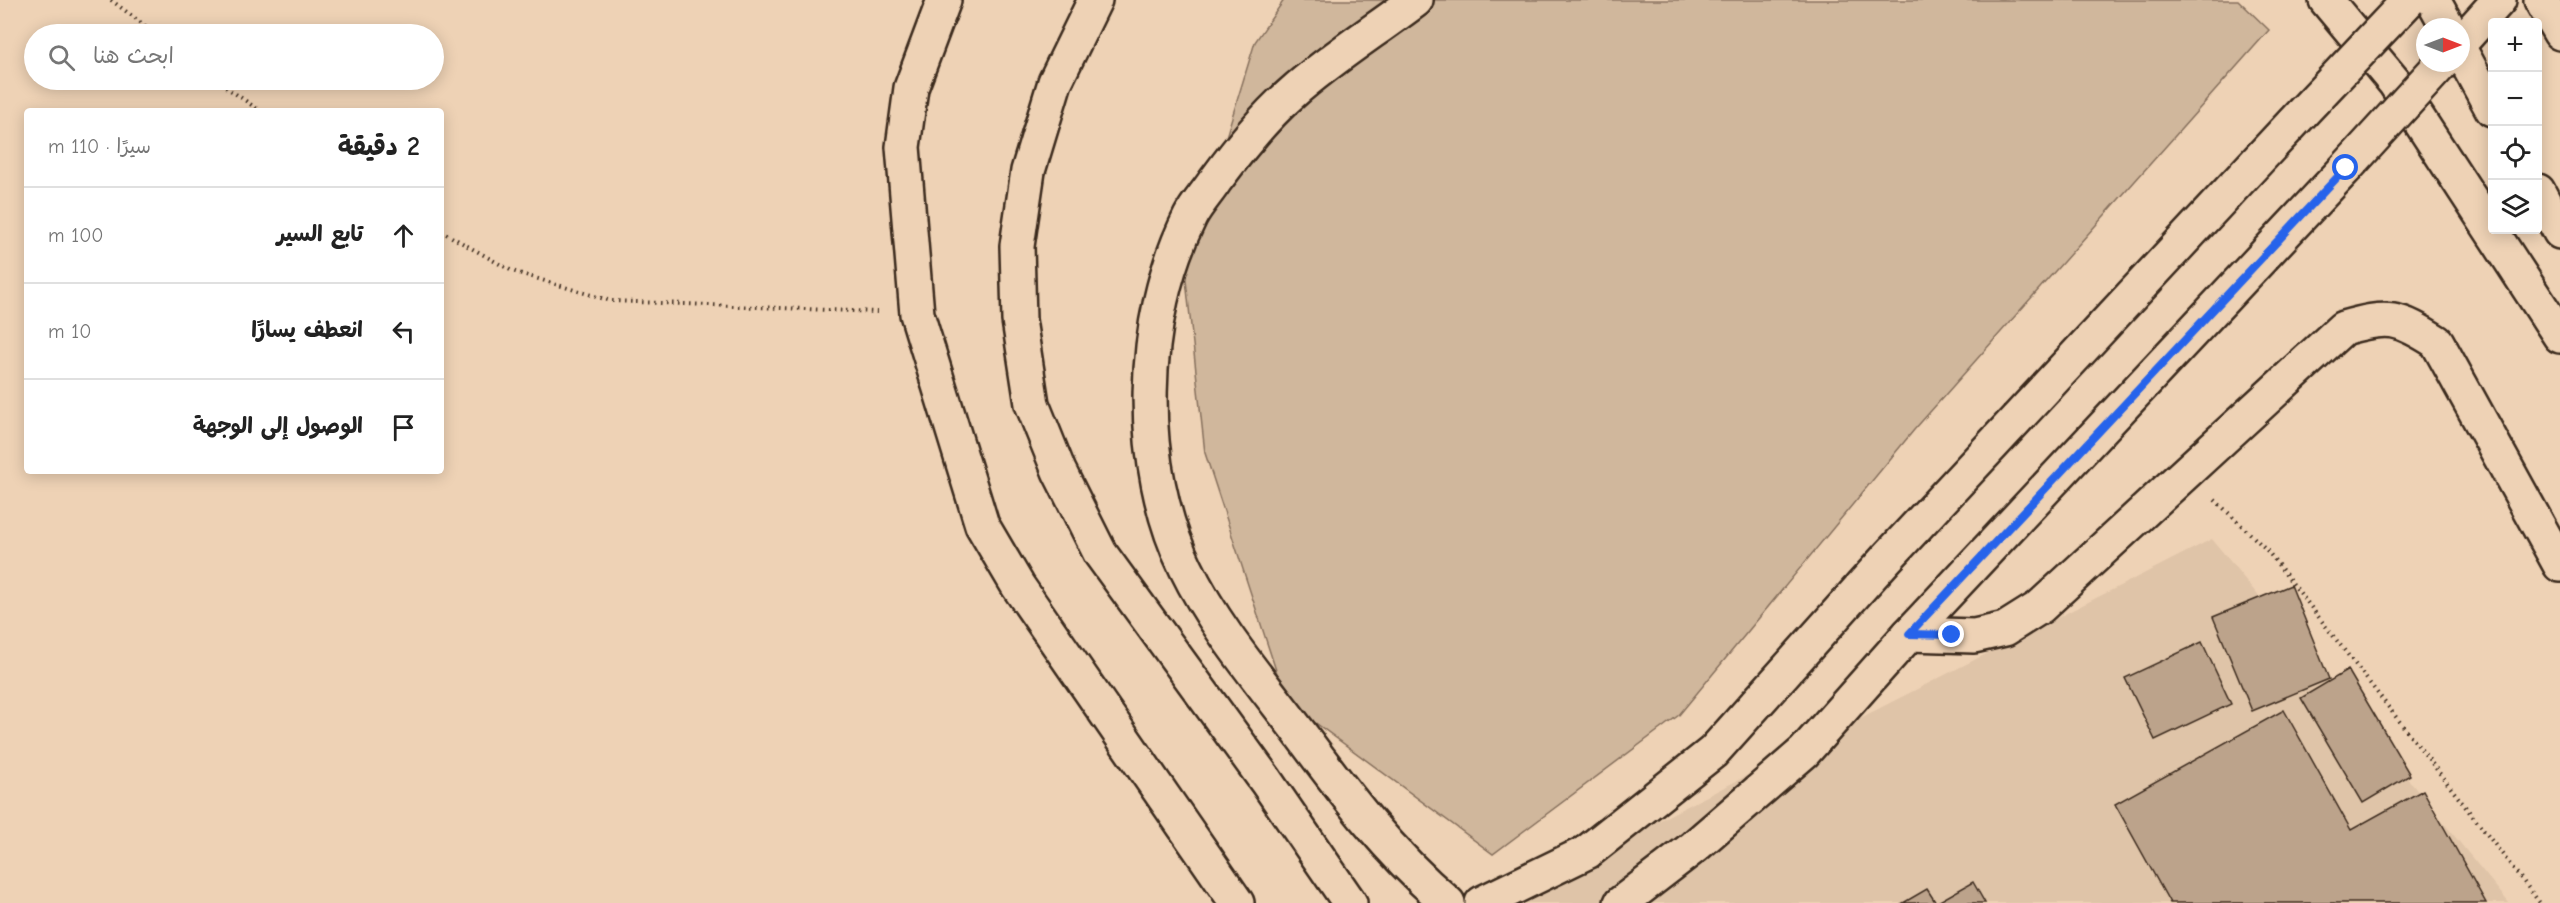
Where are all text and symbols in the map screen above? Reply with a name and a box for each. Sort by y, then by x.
north arrow [2416,18,2470,72]
map controls [2488,18,2542,234]
button: + [2488,18,2542,72]
search box [24,24,444,90]
icon: search [45,41,78,74]
text: ابحث هنا [93,43,174,69]
button: − [2488,72,2542,126]
button: locate [2488,126,2542,180]
text: 2 دقيقة [338,132,420,162]
text: سيرًا · 110 m [48,135,151,158]
route start [2332,154,2358,180]
button: layers [2488,180,2542,234]
icon: ahead [387,219,420,252]
text: تابع السير [277,221,363,247]
text: 100 m [48,224,104,247]
icon: left [387,315,420,348]
text: انعطف يسارًا [251,317,363,343]
text: 10 m [48,320,91,343]
icon: arrive [387,411,420,444]
text: الوصول إلى الوجهة [193,413,363,439]
route end [1938,621,1964,647]

